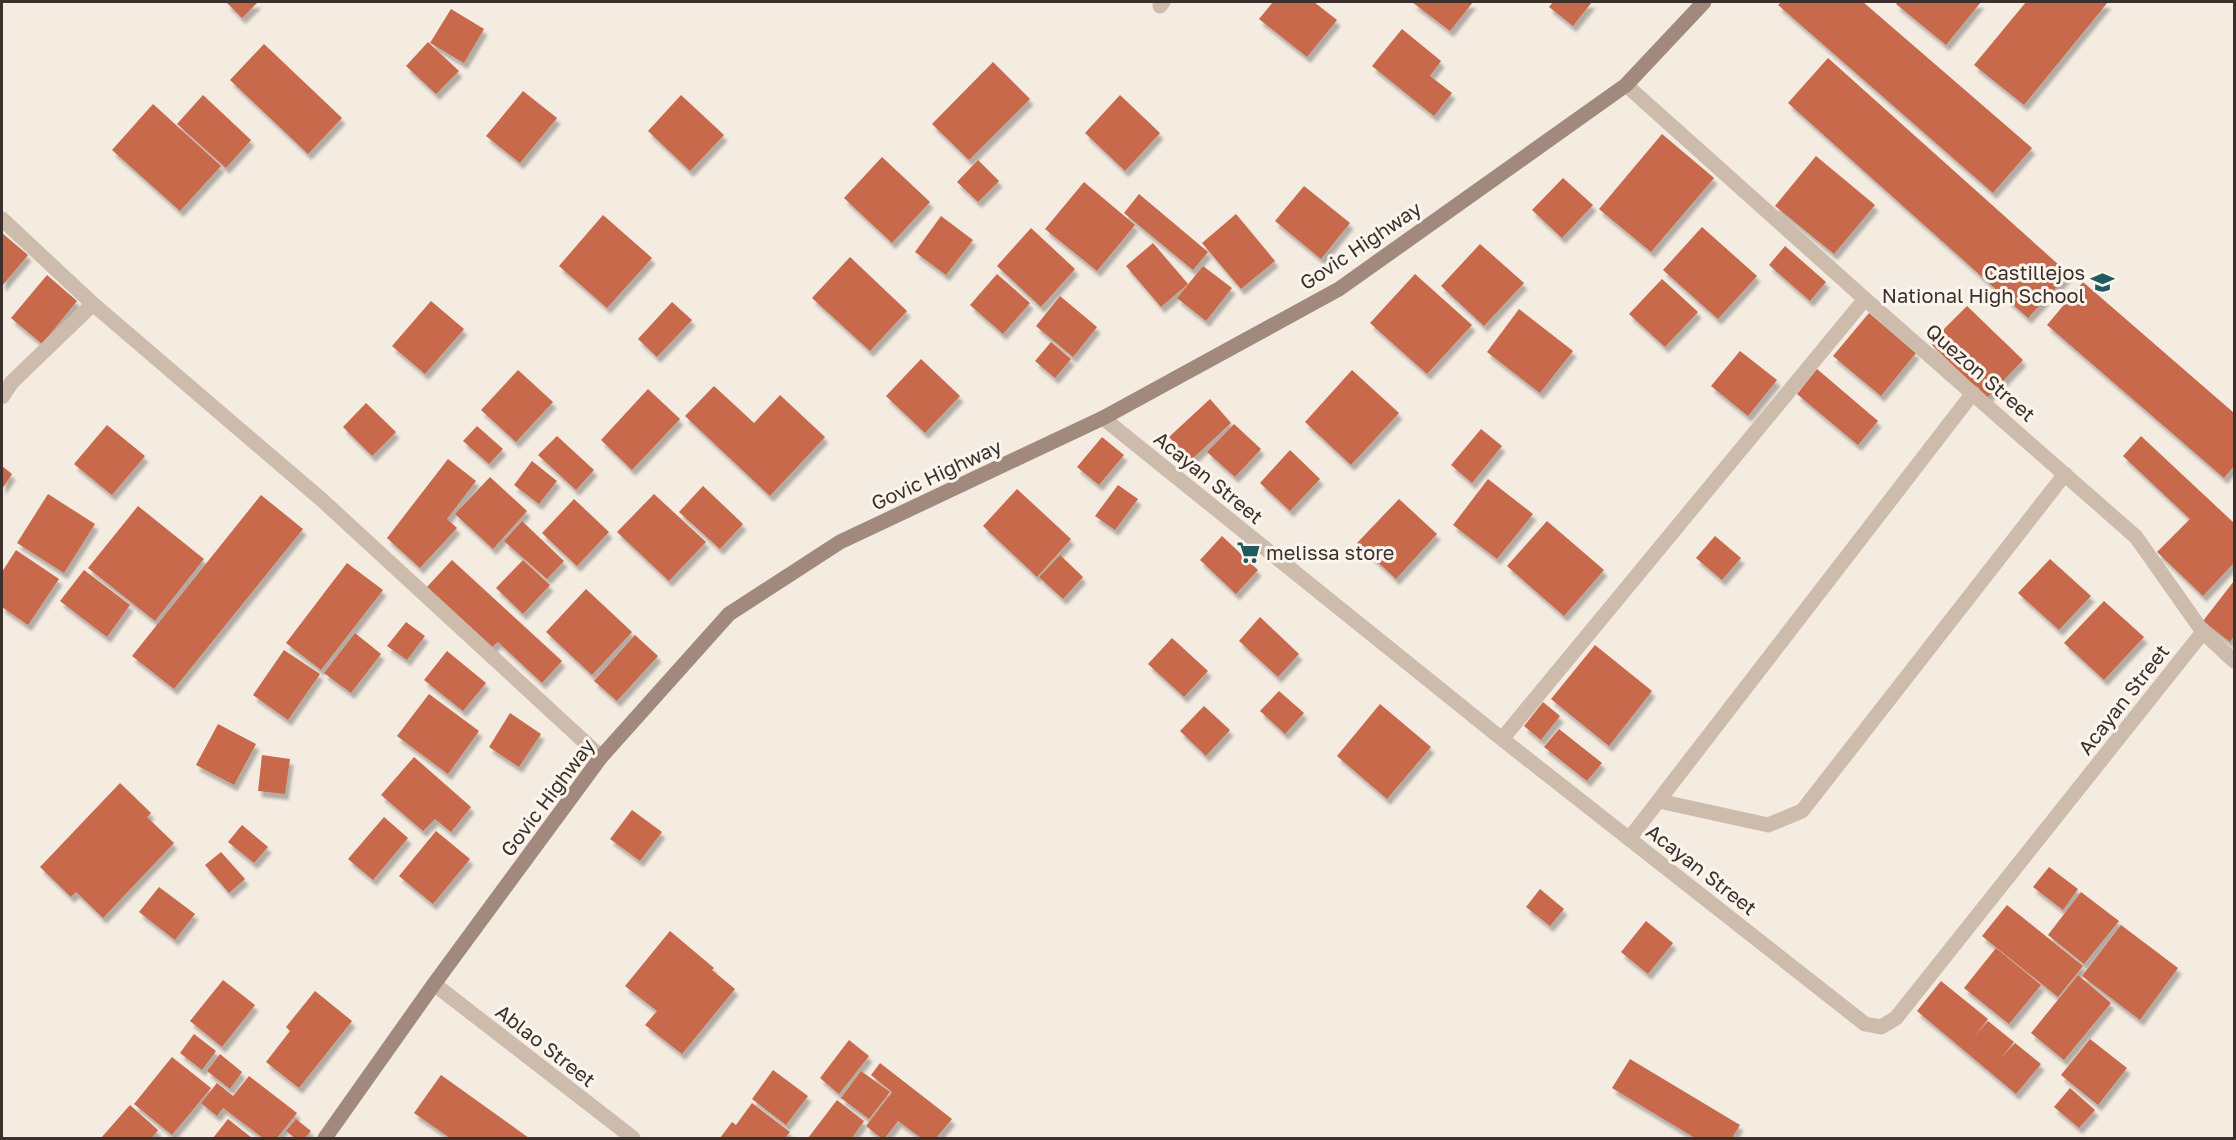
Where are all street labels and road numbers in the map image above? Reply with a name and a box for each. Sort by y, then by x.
street label: Govic Highway [1295,196,1425,294]
street label: Quezon Street [1921,318,2041,426]
street label: Acayan Street [1150,426,1268,528]
street label: Govic Highway [867,433,1005,515]
street label: Acayan Street [2072,639,2174,759]
street label: Govic Highway [495,733,599,861]
street label: Acayan Street [1642,818,1762,920]
street label: Ablao Street [491,999,601,1091]

